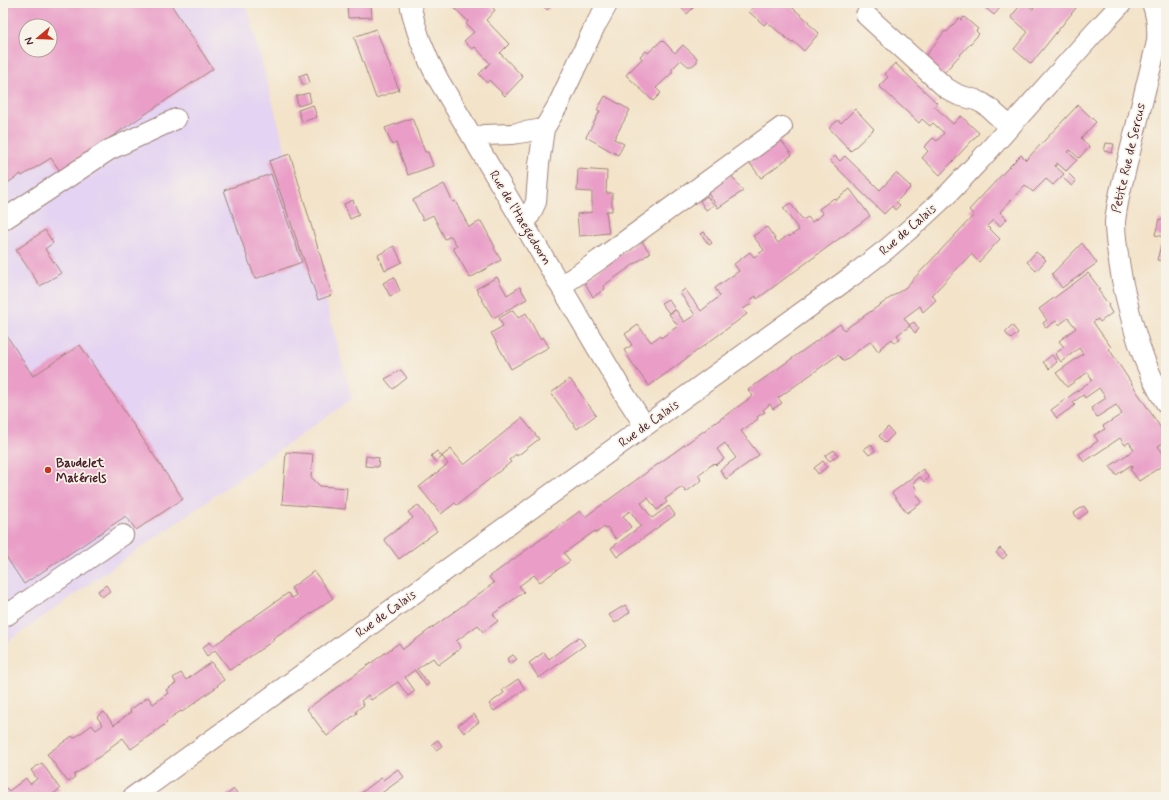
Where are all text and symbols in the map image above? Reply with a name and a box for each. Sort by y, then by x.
north arrow [18,18,58,58]
text: N [22,35,37,47]
street label: Petite Rue de Sercus [1108,101,1150,215]
street label: Rue de l'Haegedoorn [483,168,555,269]
street label: Rue de Calais [876,200,940,259]
street label: Rue de Calais [616,396,683,452]
place label: Baudelet Matériels [56,455,106,487]
marker: Baudelet Matériels [43,465,53,475]
street label: Rue de Calais [353,586,420,642]

